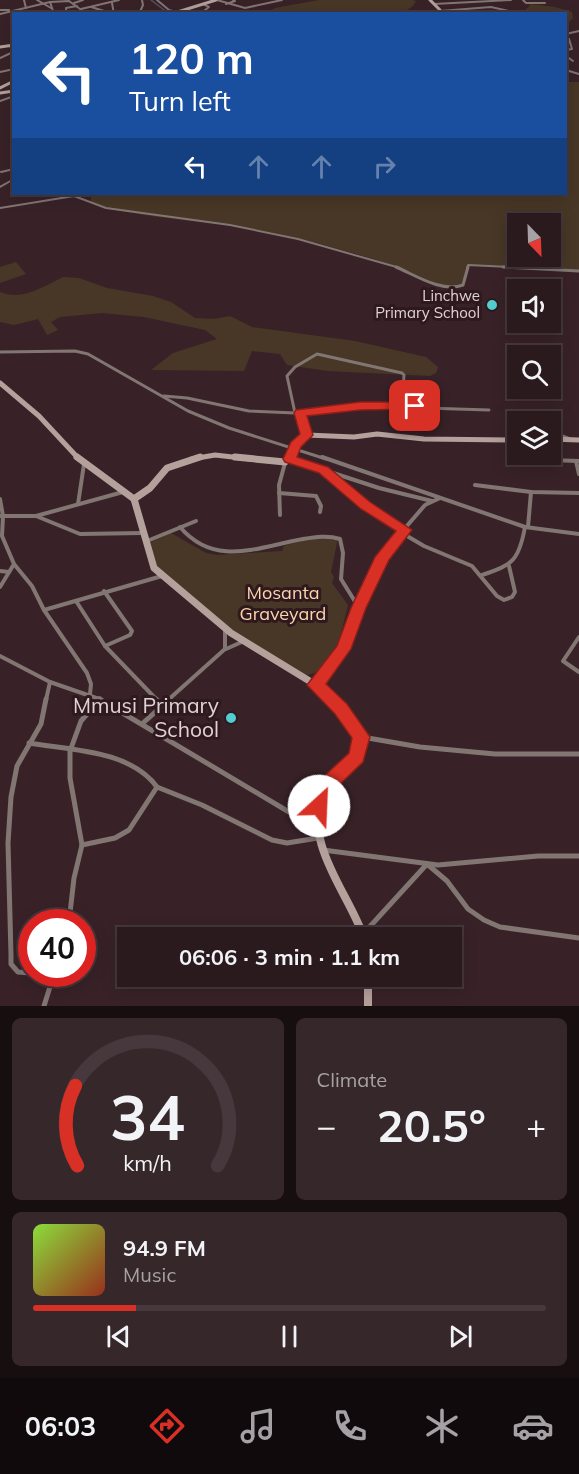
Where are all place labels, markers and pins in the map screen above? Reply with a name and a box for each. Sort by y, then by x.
place label: Linchwe Primary School [375,286,480,322]
marker: Linchwe Primary School [485,298,499,312]
pin [389,380,440,431]
place label: Mmusi Primary School [73,692,219,742]
marker: Mmusi Primary School [224,711,238,725]

